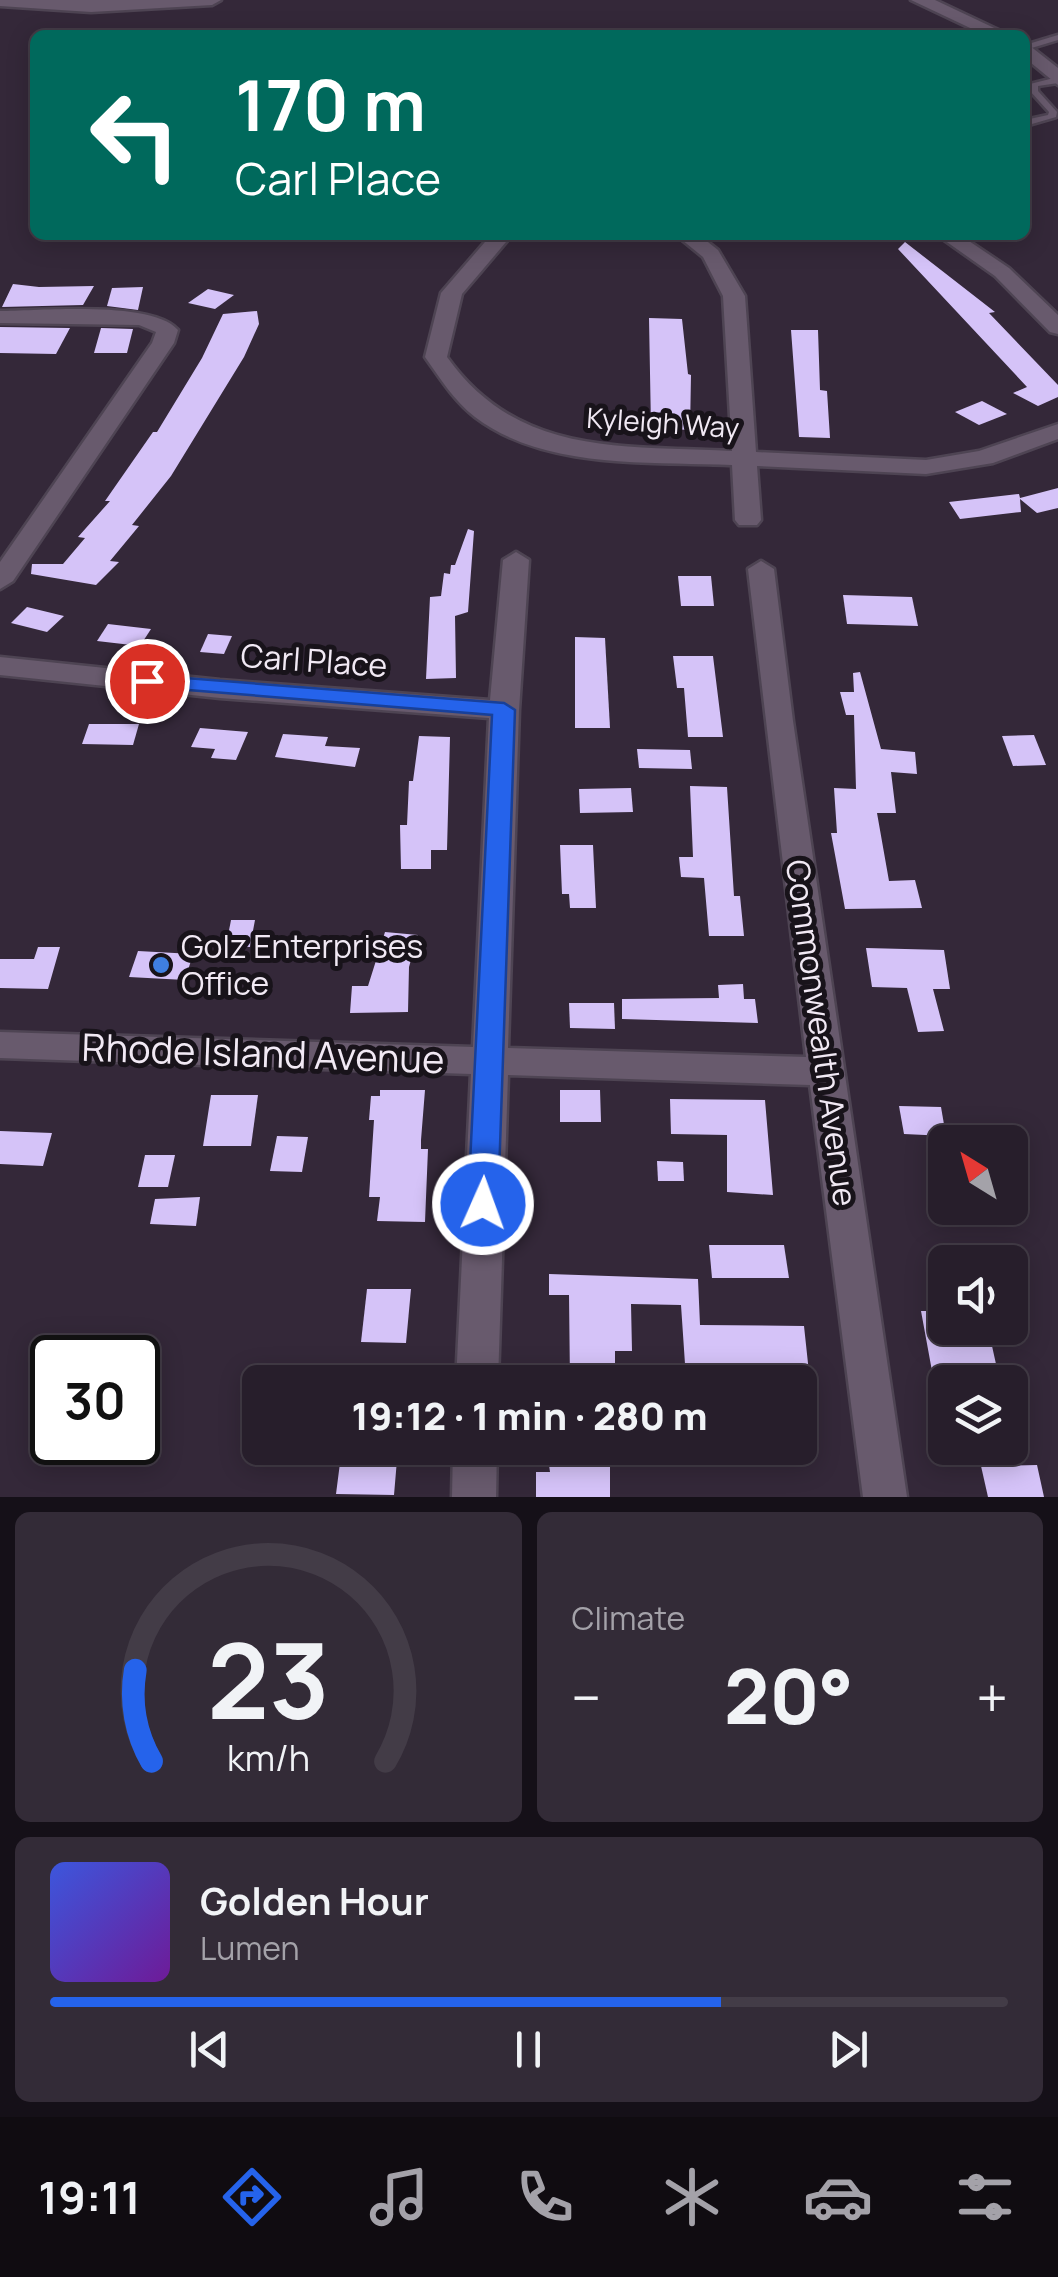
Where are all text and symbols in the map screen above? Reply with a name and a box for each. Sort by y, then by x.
text: 170 m [235,56,426,152]
icon: left [70,70,200,200]
text: Carl Place [235,147,441,209]
street label: Kyleigh Way [586,398,741,446]
street label: Carl Place [239,633,389,687]
pin [105,639,190,724]
icon: arrive [120,654,175,709]
street label: Commonwealth Avenue [776,857,868,1209]
place label: Golz Enterprises Office [181,924,423,1005]
marker: Golz Enterprises Office [150,954,172,976]
street label: Rhode Island Avenue [81,1020,445,1084]
north arrow [928,1125,1028,1225]
map controls [928,1125,1028,1465]
position arrow [431,1152,535,1256]
button: sound [928,1245,1028,1345]
speed limit sign: 30 [30,1335,160,1465]
button: layers [928,1365,1028,1465]
text: 19:12 · 1 min · 280 m [351,1389,708,1441]
text: Climate [572,1596,685,1640]
text: 23 [207,1608,329,1750]
text: 20° [724,1644,854,1747]
text: − [572,1659,601,1735]
text: + [976,1659,1008,1735]
text: km/h [227,1733,310,1782]
text: Golden Hour [200,1874,429,1926]
text: Lumen [200,1926,300,1970]
icon: previous [182,2022,237,2077]
icon: pause [501,2022,556,2077]
icon: next [821,2022,876,2077]
icon: directions [217,2162,287,2232]
icon: music [364,2162,434,2232]
icon: phone [510,2162,580,2232]
icon: climate [657,2162,727,2232]
icon: car [803,2162,873,2232]
icon: filters [950,2162,1020,2232]
text: 19:11 [38,2166,141,2228]

